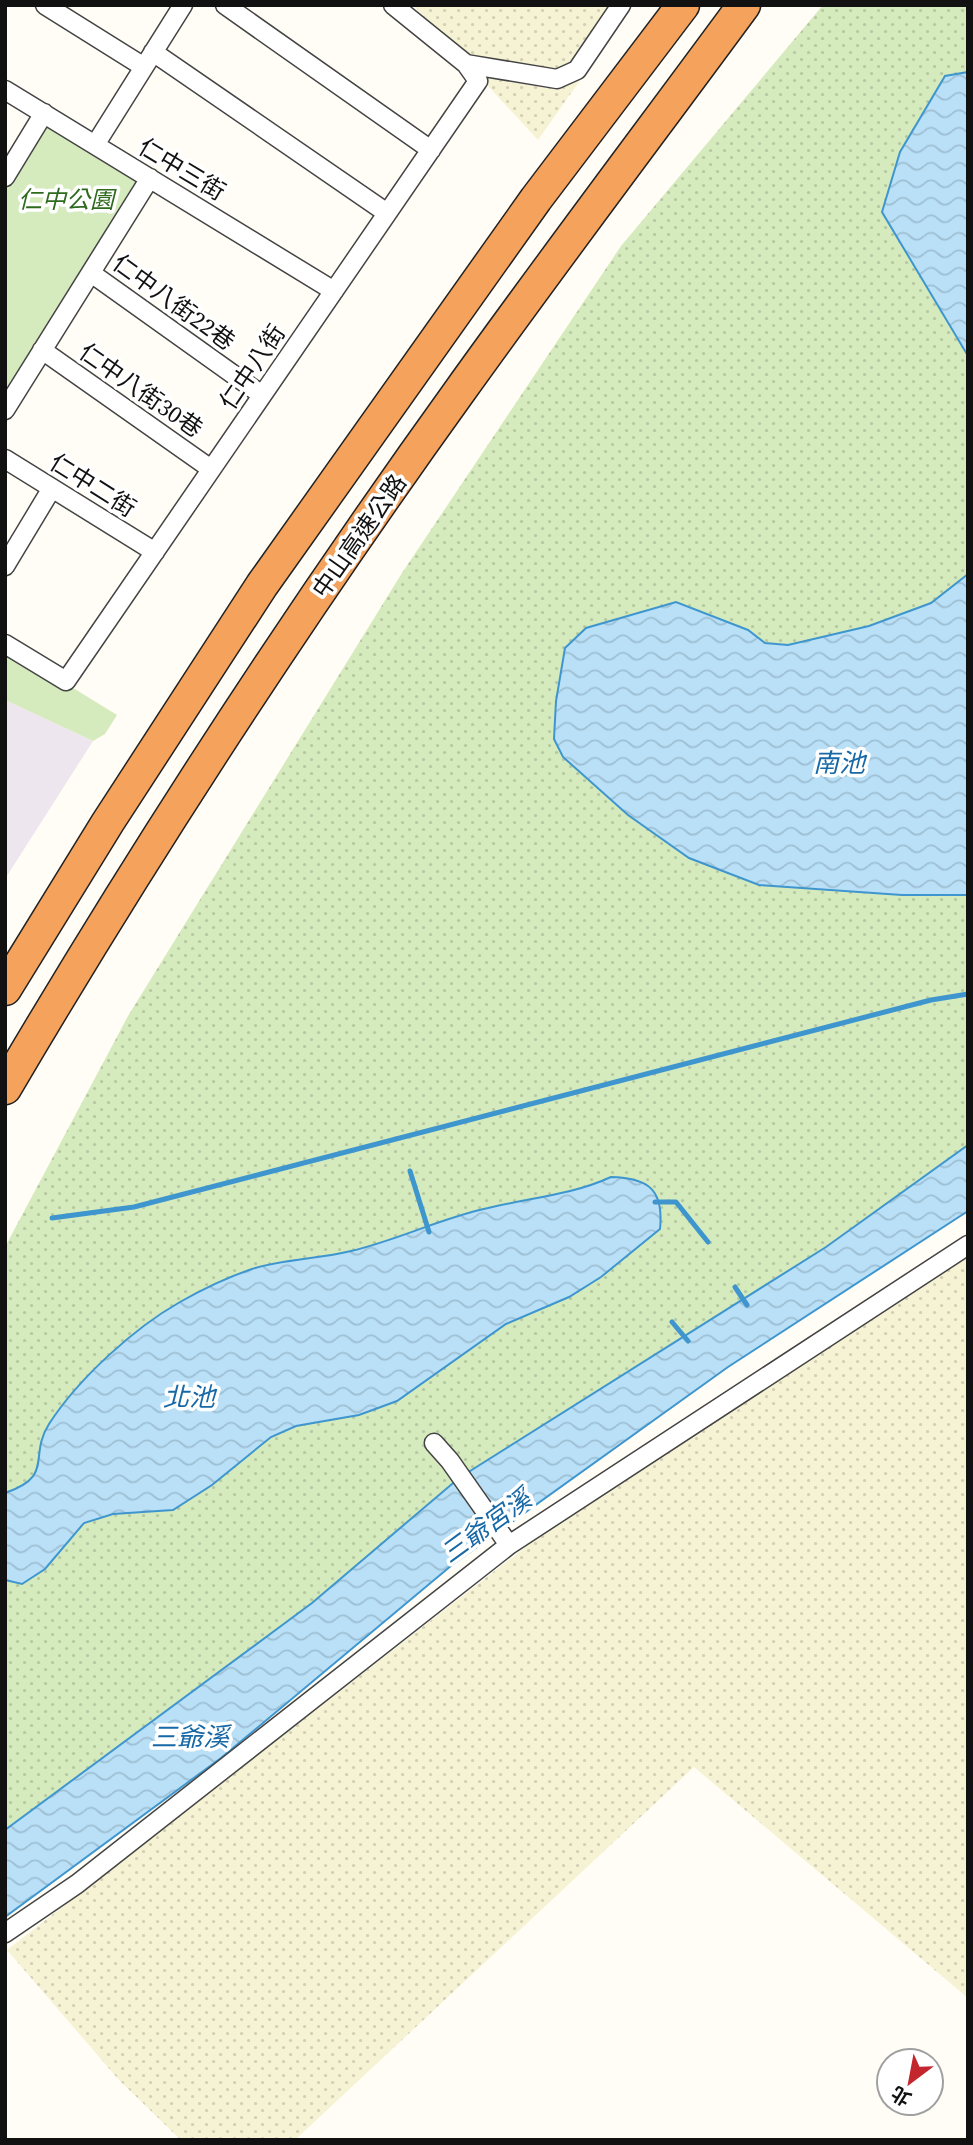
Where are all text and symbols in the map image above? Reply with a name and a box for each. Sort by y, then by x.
street label: 仁中三街 [132,130,232,208]
park label: 仁中公園 [18,183,117,216]
street label: 仁中八街22巷 [106,246,242,358]
street label: 仁中八街 [211,318,293,416]
street label: 仁中八街30巷 [73,335,209,445]
street label: 仁中二街 [44,446,142,524]
street label: 中山高速公路 [304,468,414,604]
water label: 南池 [813,745,868,781]
water label: 北池 [163,1379,218,1415]
water label: 三爺宮溪 [433,1479,542,1571]
water label: 三爺溪 [151,1719,233,1755]
north arrow [875,2047,945,2117]
text: 北 [886,2080,916,2112]

